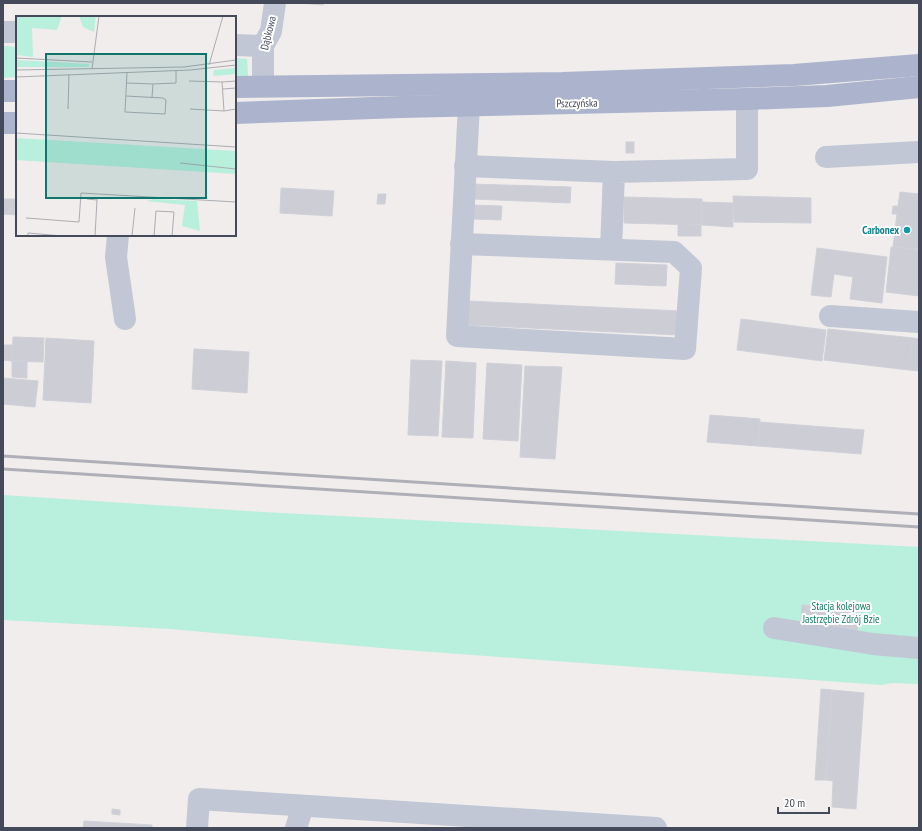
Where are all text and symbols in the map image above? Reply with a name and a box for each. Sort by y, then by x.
street label: Dąbkowa [257,14,279,52]
inset map [16,16,236,236]
street label: Pszczyńska [556,96,598,110]
place label: Carbonex [862,223,899,237]
marker: Carbonex [902,225,912,235]
park label: Stacja kolejowa Jastrzębie Zdrój Bzie [801,599,880,626]
scale bar [778,789,829,815]
text: 20 m [784,795,805,810]

